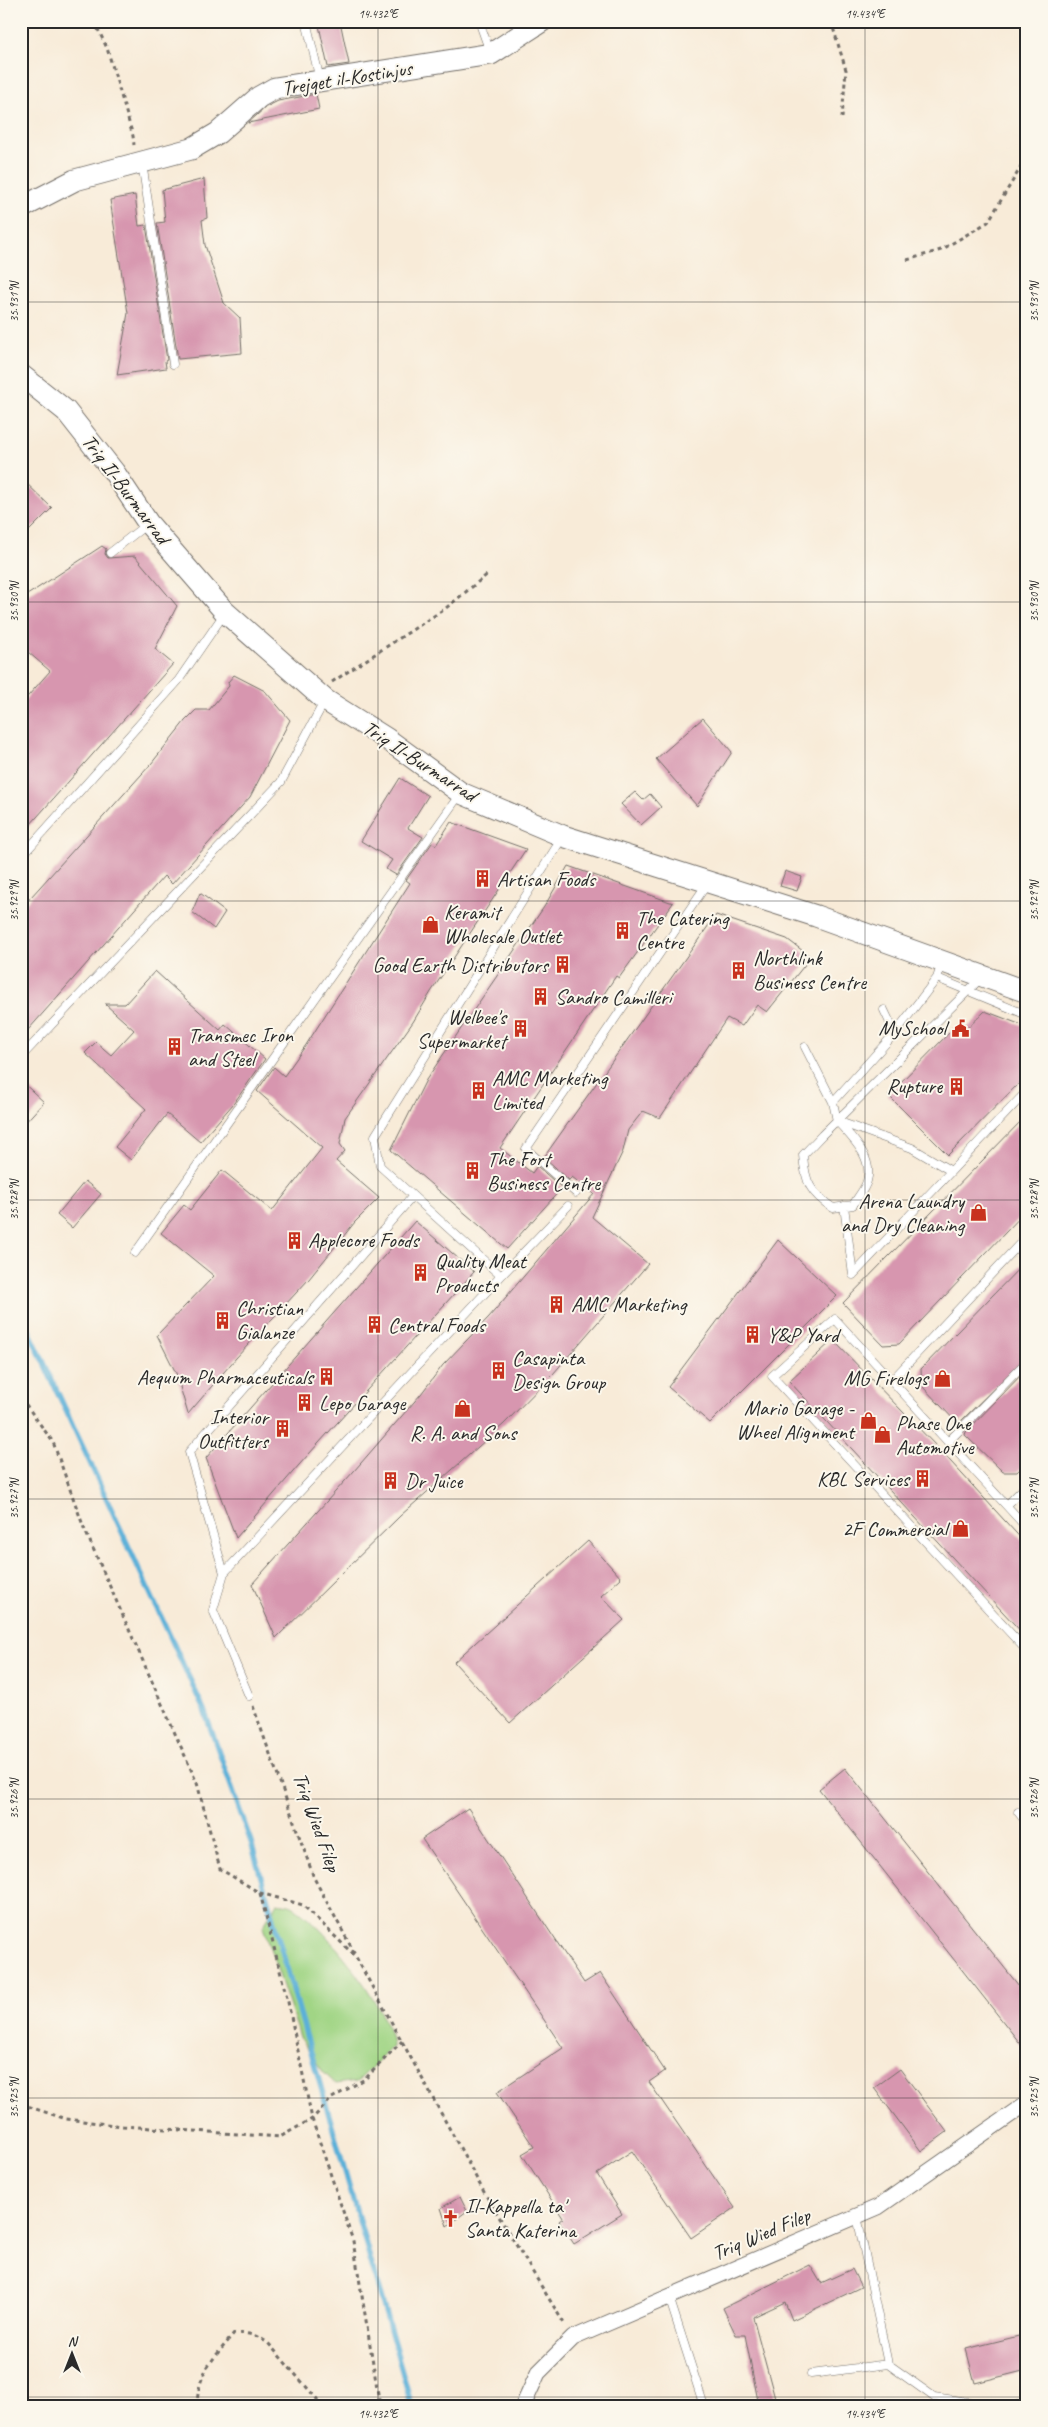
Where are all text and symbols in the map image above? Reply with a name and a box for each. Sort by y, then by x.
text: 14.432°E [358,6,399,22]
text: 14.434°E [845,6,886,22]
street label: Trejqet il-Kostinjus [280,55,416,101]
text: 35.931°N [6,280,22,322]
text: 35.931°N [1026,280,1042,322]
street label: Triq Il-Burmarrad [76,429,178,552]
text: 35.930°N [6,580,22,622]
text: 35.930°N [1026,580,1042,622]
street label: Triq Il-Burmarrad [358,714,485,810]
place label: Artisan Foods [497,866,597,892]
building icon: Artisan Foods [473,869,493,889]
text: 35.929°N [6,879,22,921]
text: 35.929°N [1026,879,1042,921]
place label: Keramit Wholesale Outlet [444,899,563,949]
place label: The Catering Centre [636,905,730,955]
shop icon: Keramit Wholesale Outlet [420,914,440,934]
building icon: The Catering Centre [612,920,632,940]
place label: Northlink Business Centre [753,945,867,995]
place label: Good Earth Distributors [373,952,550,978]
building icon: Good Earth Distributors [552,955,572,975]
building icon: Northlink Business Centre [729,960,749,980]
place label: Sandro Camilleri [555,984,675,1010]
building icon: Sandro Camilleri [531,987,551,1007]
place label: Welbee's Supermarket [417,1004,509,1054]
place label: MySchool [878,1015,949,1041]
public building icon: MySchool [950,1018,970,1038]
building icon: Welbee's Supermarket [510,1019,530,1039]
place label: Transmec Iron and Steel [188,1022,294,1072]
building icon: Transmec Iron and Steel [164,1037,184,1057]
place label: AMC Marketing Limited [492,1065,609,1115]
place label: Rupture [887,1073,943,1099]
building icon: Rupture [946,1076,966,1096]
building icon: AMC Marketing Limited [468,1080,488,1100]
place label: The Fort Business Centre [487,1146,601,1196]
building icon: The Fort Business Centre [463,1161,483,1181]
text: 35.928°N [6,1178,22,1220]
text: 35.928°N [1026,1178,1042,1220]
place label: Arena Laundry and Dry Cleaning [841,1188,966,1238]
shop icon: Arena Laundry and Dry Cleaning [968,1203,988,1223]
place label: Applecore Foods [308,1227,420,1253]
building icon: Applecore Foods [284,1230,304,1250]
place label: Quality Meat Products [435,1248,528,1298]
building icon: Quality Meat Products [411,1263,431,1283]
place label: AMC Marketing [571,1291,688,1317]
building icon: AMC Marketing [547,1294,567,1314]
place label: Christian Gialanze [236,1295,304,1345]
building icon: Christian Gialanze [212,1310,232,1330]
place label: Central Foods [388,1312,487,1338]
building icon: Central Foods [364,1315,384,1335]
place label: Y&P Yard [767,1322,842,1348]
building icon: Y&P Yard [743,1325,763,1345]
place label: Casapinta Design Group [512,1345,606,1395]
building icon: Casapinta Design Group [488,1360,508,1380]
place label: Aequum Pharmaceuticals [137,1364,315,1390]
place label: MG Firelogs [844,1365,930,1391]
building icon: Aequum Pharmaceuticals [317,1367,337,1387]
shop icon: MG Firelogs [932,1368,952,1388]
place label: Lepo Garage [319,1390,406,1416]
building icon: Lepo Garage [295,1393,315,1413]
place label: Mario Garage - Wheel Alignment [736,1395,856,1445]
shop icon: R. A. and Sons [453,1398,473,1418]
place label: Interior Outfitters [198,1404,270,1454]
shop icon: Mario Garage - Wheel Alignment [858,1410,878,1430]
place label: Phase One Automotive [896,1410,975,1460]
building icon: Interior Outfitters [272,1419,292,1439]
place label: R. A. and Sons [410,1420,518,1446]
shop icon: Phase One Automotive [872,1425,892,1445]
place label: KBL Services [817,1466,911,1492]
place label: Dr Juice [405,1468,463,1494]
building icon: KBL Services [913,1469,933,1489]
building icon: Dr Juice [381,1471,401,1491]
text: 35.927°N [6,1477,22,1519]
text: 35.927°N [1026,1477,1042,1519]
place label: 2F Commercial [842,1516,950,1542]
shop icon: 2F Commercial [951,1519,971,1539]
street label: Triq Wied Filep [287,1769,347,1876]
text: 35.926°N [6,1777,22,1819]
text: 35.926°N [1026,1777,1042,1819]
text: 35.925°N [6,2076,22,2118]
text: 35.925°N [1026,2076,1042,2118]
place label: Il-Kappella ta' Santa Katerina [465,2193,578,2243]
street label: Triq Wied Filep [708,2201,815,2266]
church icon: Il-Kappella ta' Santa Katerina [441,2208,461,2228]
north arrow [48,2330,98,2380]
text: N [68,2333,79,2350]
text: 14.432°E [358,2406,399,2422]
text: 14.434°E [845,2406,886,2422]

